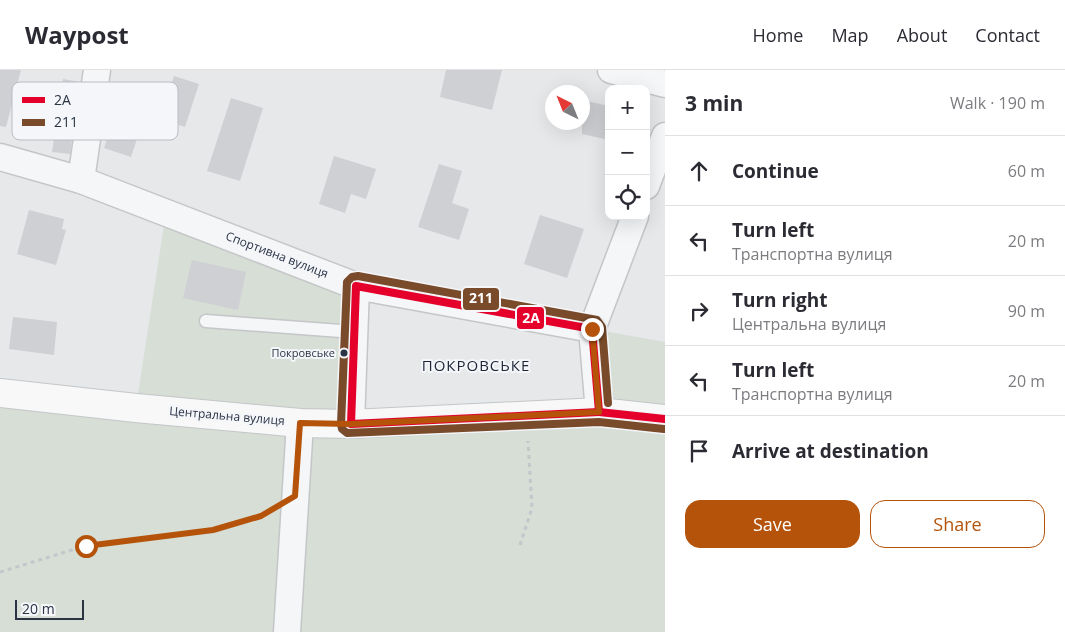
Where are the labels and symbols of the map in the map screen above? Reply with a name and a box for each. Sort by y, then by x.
legend [12,82,178,140]
north arrow [545,85,590,130]
text: 2А [54,90,71,109]
text: 211 [54,112,78,131]
street label: Спортивна вулиця [223,227,331,282]
line badge: 211 [462,287,500,311]
text: 211 [469,288,493,307]
line badge: 2А [516,306,545,330]
text: 2А [522,308,540,327]
route end [581,318,604,341]
place label: Покровське [271,345,335,360]
marker: Покровське [339,348,349,358]
district label: ПОКРОВСЬКЕ [422,355,530,375]
street label: Центральна вулиця [169,402,285,429]
route start [75,535,98,558]
scale bar [15,597,84,620]

